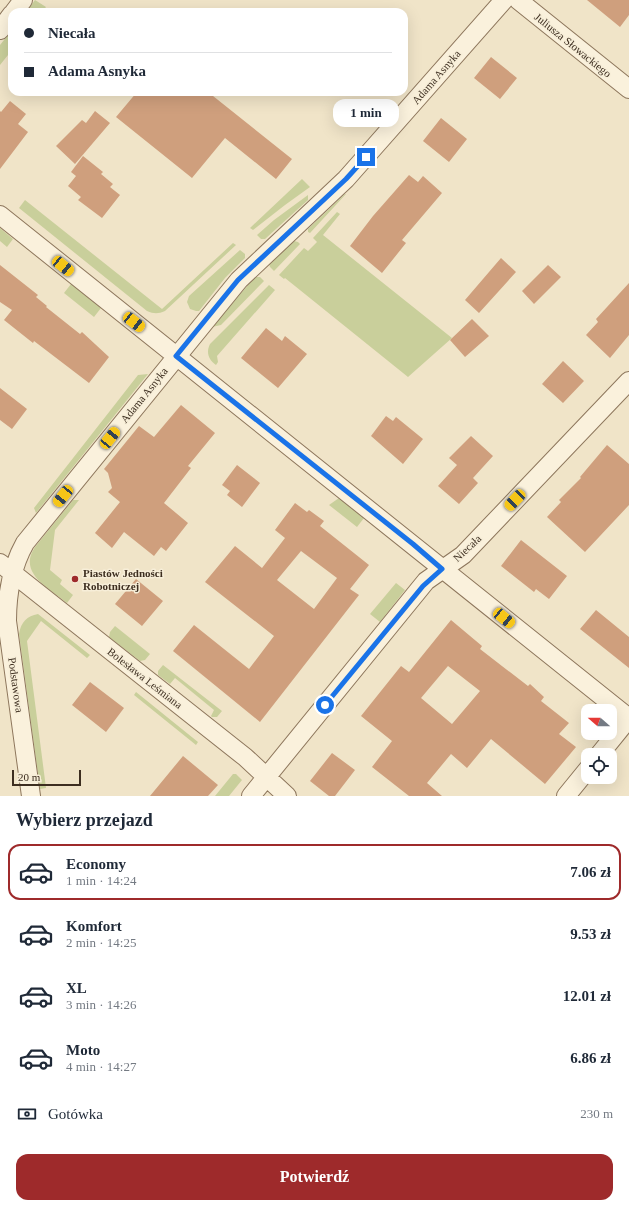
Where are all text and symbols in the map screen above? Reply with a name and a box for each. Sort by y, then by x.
street label: Juliusza Słowackiego [532,10,614,80]
text: Niecała [48,25,95,41]
street label: Adama Asnyka [409,47,463,106]
text: Adama Asnyka [48,63,146,79]
callout: 1 min [333,99,399,127]
text: 1 min [350,105,382,120]
route end [357,148,375,166]
car [50,254,76,278]
car [121,310,147,334]
street label: Adama Asnyka [118,365,170,425]
car [98,425,122,451]
car [51,483,75,509]
car [502,487,528,513]
street label: Niecała [451,532,483,564]
place label: Piastów Jedności Robotniczej [83,567,163,592]
marker: Piastów Jedności Robotniczej [70,574,80,584]
car [491,606,517,630]
street label: Bolesława Leśmiana [105,645,185,711]
street label: Podstawowa [6,657,26,713]
route start [316,696,334,714]
north arrow [581,704,617,740]
map controls [581,704,617,784]
button: locate [581,748,617,784]
scale bar [12,768,81,787]
text: 20 m [18,771,40,783]
text: Wybierz przejazd [16,810,153,830]
icon: car [18,854,54,890]
text: Economy [66,856,126,872]
text: 7.06 zł [570,864,611,880]
text: 1 min · 14:24 [66,873,136,888]
icon: car [18,916,54,952]
text: Komfort [66,918,122,934]
text: 9.53 zł [570,926,611,942]
text: 2 min · 14:25 [66,935,136,950]
icon: car [18,978,54,1014]
text: XL [66,980,87,996]
text: 12.01 zł [563,988,611,1004]
text: 3 min · 14:26 [66,997,136,1012]
icon: car [18,1040,54,1076]
text: Moto [66,1042,100,1058]
text: 6.86 zł [570,1050,611,1066]
text: 4 min · 14:27 [66,1059,136,1074]
icon: cash [16,1103,38,1125]
text: Gotówka [48,1106,103,1122]
text: 230 m [580,1106,613,1121]
button: Potwierdź [16,1154,613,1200]

